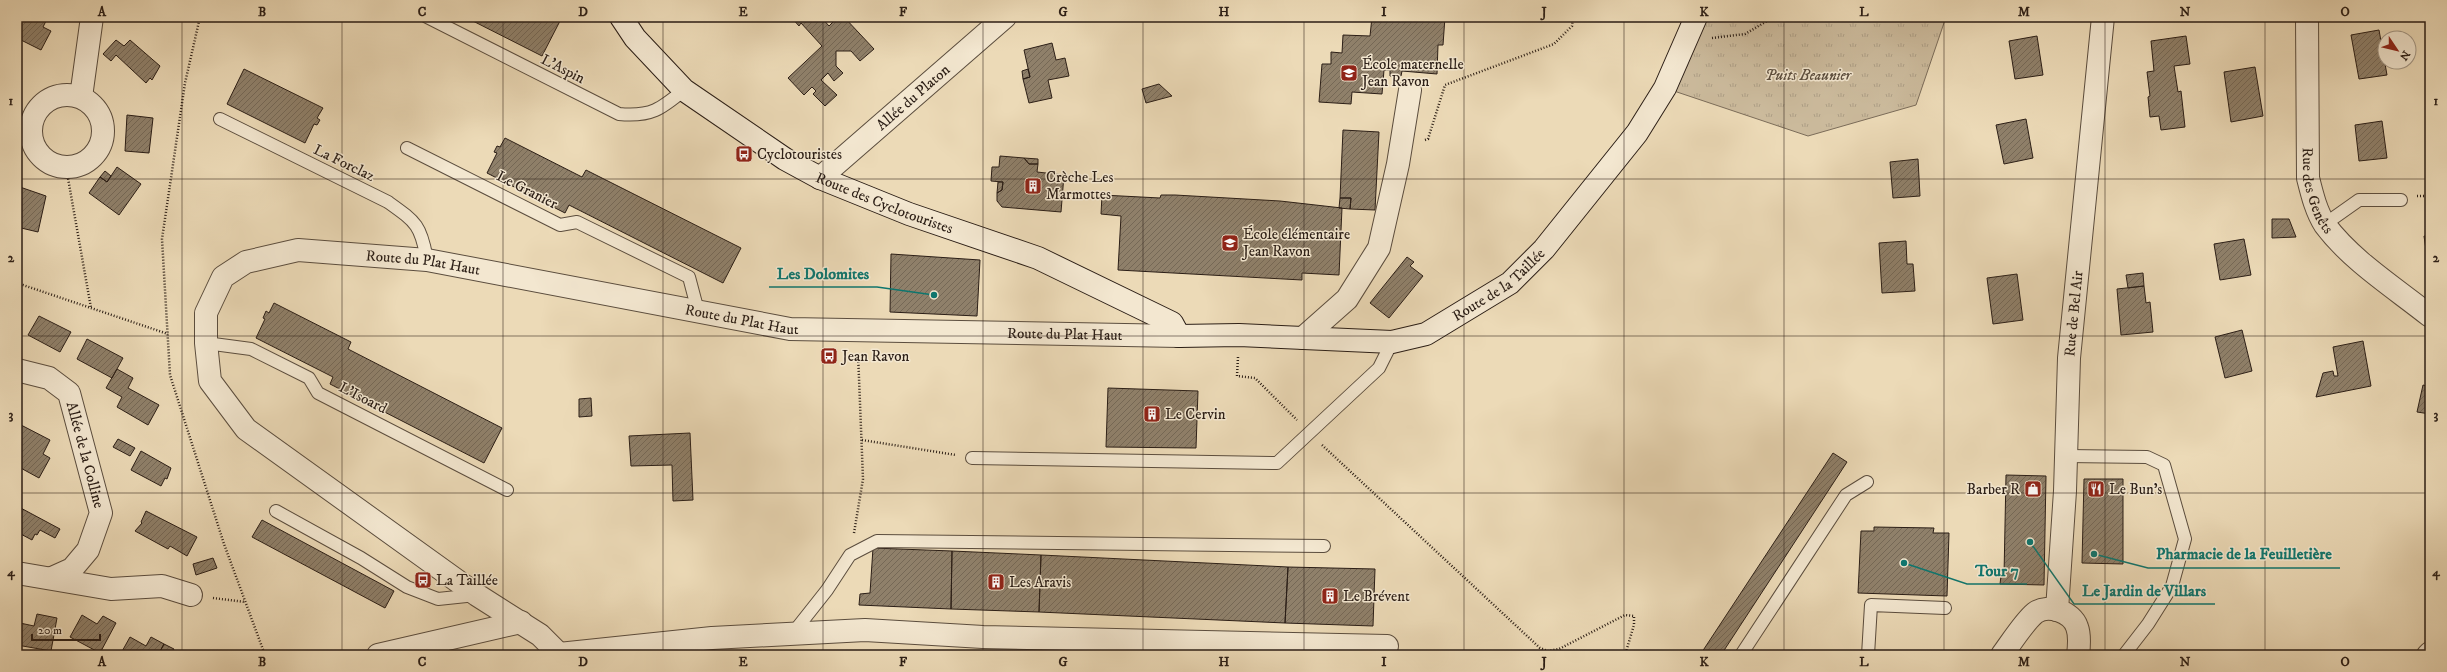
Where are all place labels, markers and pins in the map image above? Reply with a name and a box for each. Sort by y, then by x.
place label: École maternelle Jean Ravon [1360,55,1464,91]
school or university icon: École maternelle Jean Ravon [1339,63,1359,83]
bus stop icon: Cyclotouristes [734,144,754,164]
place label: Cyclotouristes [757,145,842,164]
place label: Crèche Les Marmottes [1046,168,1113,204]
building icon: Crèche Les Marmottes [1023,176,1043,196]
place label: École élémentaire Jean Ravon [1241,225,1350,261]
school or university icon: École élémentaire Jean Ravon [1220,233,1240,253]
callout: Les Dolomites [769,259,877,287]
bus stop icon: Jean Ravon [819,346,839,366]
place label: Jean Ravon [840,347,909,366]
building icon: Le Cervin [1142,404,1162,424]
place label: Le Cervin [1165,405,1226,424]
shop icon: Barber R [2023,479,2043,499]
restaurant icon: Le Bun's [2086,479,2106,499]
place label: Barber R [1967,480,2020,499]
place label: Le Bun's [2109,480,2162,499]
callout: Pharmacie de la Feuilletière [2148,540,2340,568]
callout: Tour 7 [1967,556,2027,584]
bus stop icon: La Taillée [413,570,433,590]
place label: La Taillée [436,571,498,590]
building icon: Les Aravis [986,572,1006,592]
place label: Les Aravis [1009,573,1071,592]
callout: Le Jardin de Villars [2074,576,2215,604]
building icon: Le Brévent [1320,586,1340,606]
place label: Le Brévent [1343,587,1410,606]

